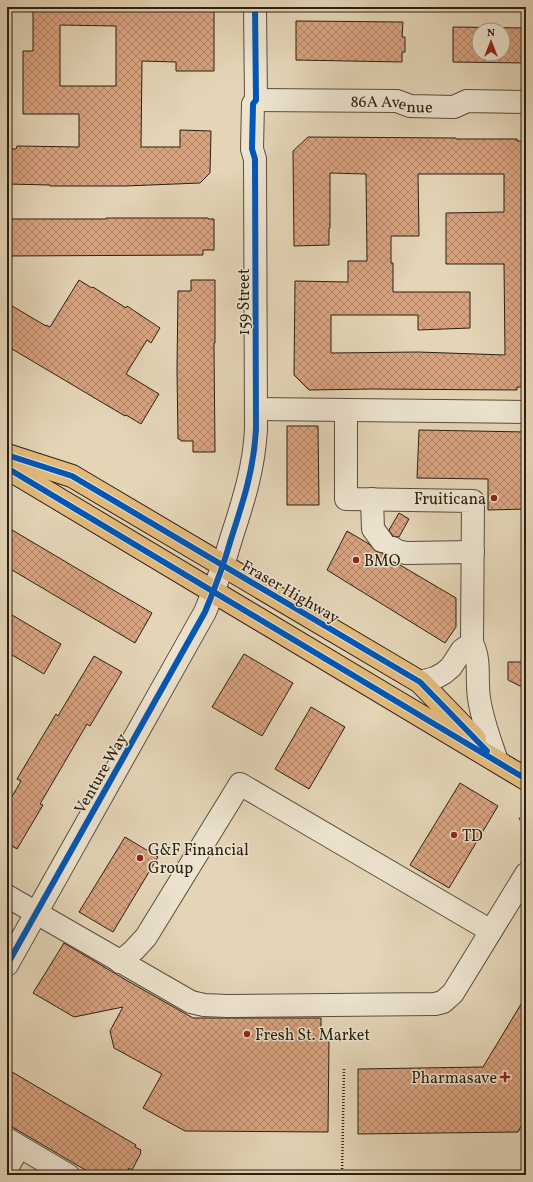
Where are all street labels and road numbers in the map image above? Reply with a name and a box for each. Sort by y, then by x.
street label: 86A Avenue [350,92,433,120]
street label: 159 Street [234,268,256,336]
street label: Fraser Highway [237,556,343,630]
street label: Venture Way [70,730,134,818]

